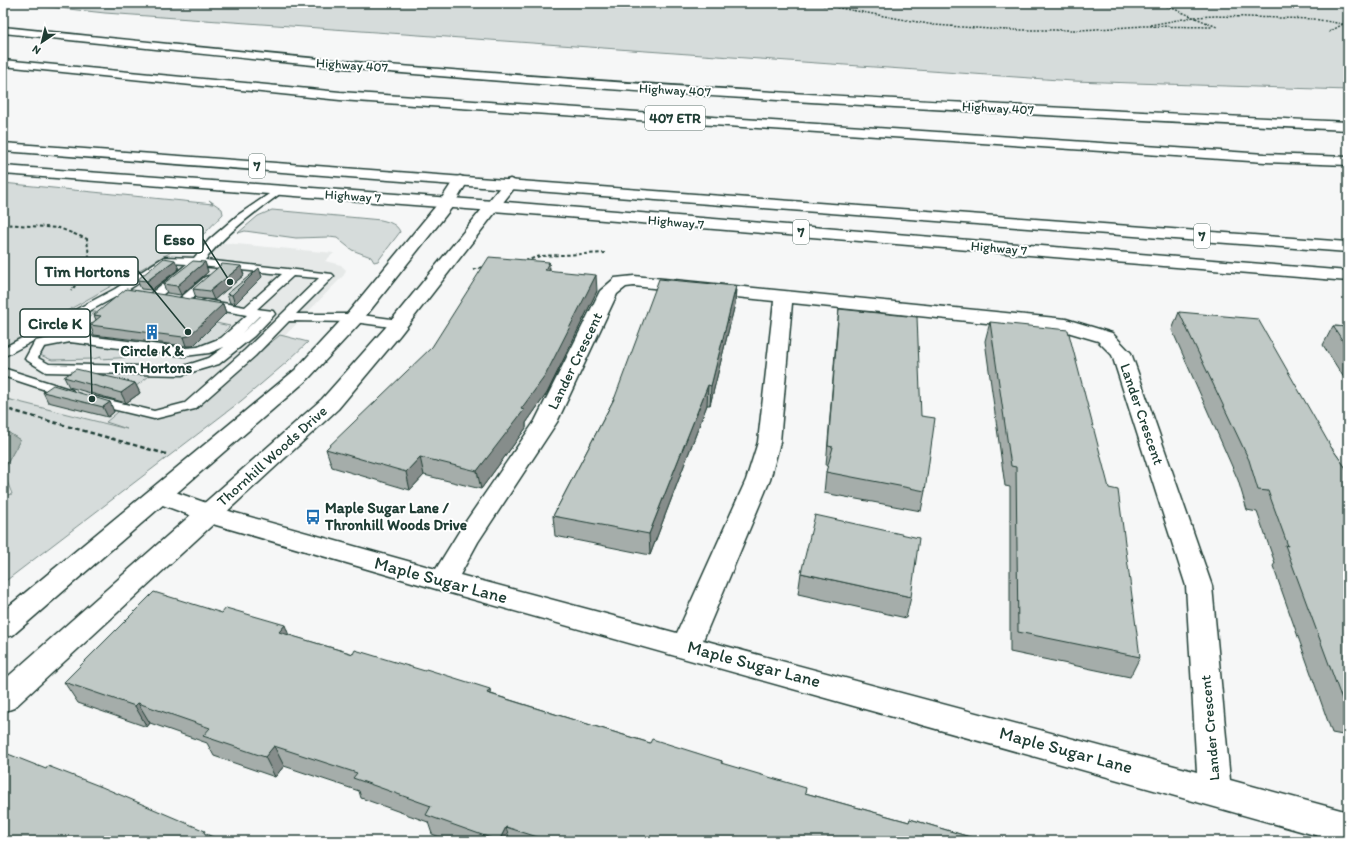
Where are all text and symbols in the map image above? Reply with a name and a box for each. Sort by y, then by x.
north arrow [22,22,62,62]
text: N [30,42,43,57]
street label: Highway 407 [315,55,389,75]
street label: Highway 407 [639,81,712,99]
street label: Highway 407 [962,99,1035,117]
road number: 407 ETR [645,106,705,130]
road number: 7 [249,154,265,178]
street label: Highway 7 [324,187,382,205]
street label: Highway 7 [647,212,705,232]
road number: 7 [793,220,809,244]
road number: 7 [1194,224,1210,248]
callout: Esso [156,225,203,253]
text: Esso [163,230,195,249]
street label: Highway 7 [970,238,1028,258]
callout: Tim Hortons [36,257,138,285]
text: Tim Hortons [43,262,130,281]
callout: Circle K [20,309,90,337]
street label: Lander Crescent [544,309,606,413]
text: Circle K [28,314,83,333]
building icon: Circle K & Tim Hortons [143,323,161,341]
place label: Circle K & Tim Hortons [111,342,192,377]
street label: Lander Crescent [1116,361,1168,467]
street label: Thornhill Woods Drive [213,402,331,510]
place label: Maple Sugar Lane / Thronhill Woods Drive [324,499,467,534]
bus stop icon: Maple Sugar Lane / Thronhill Woods Drive [304,508,322,526]
street label: Maple Sugar Lane [372,552,510,608]
street label: Maple Sugar Lane [685,636,823,692]
street label: Lander Crescent [1196,674,1224,782]
street label: Maple Sugar Lane [997,722,1135,778]

